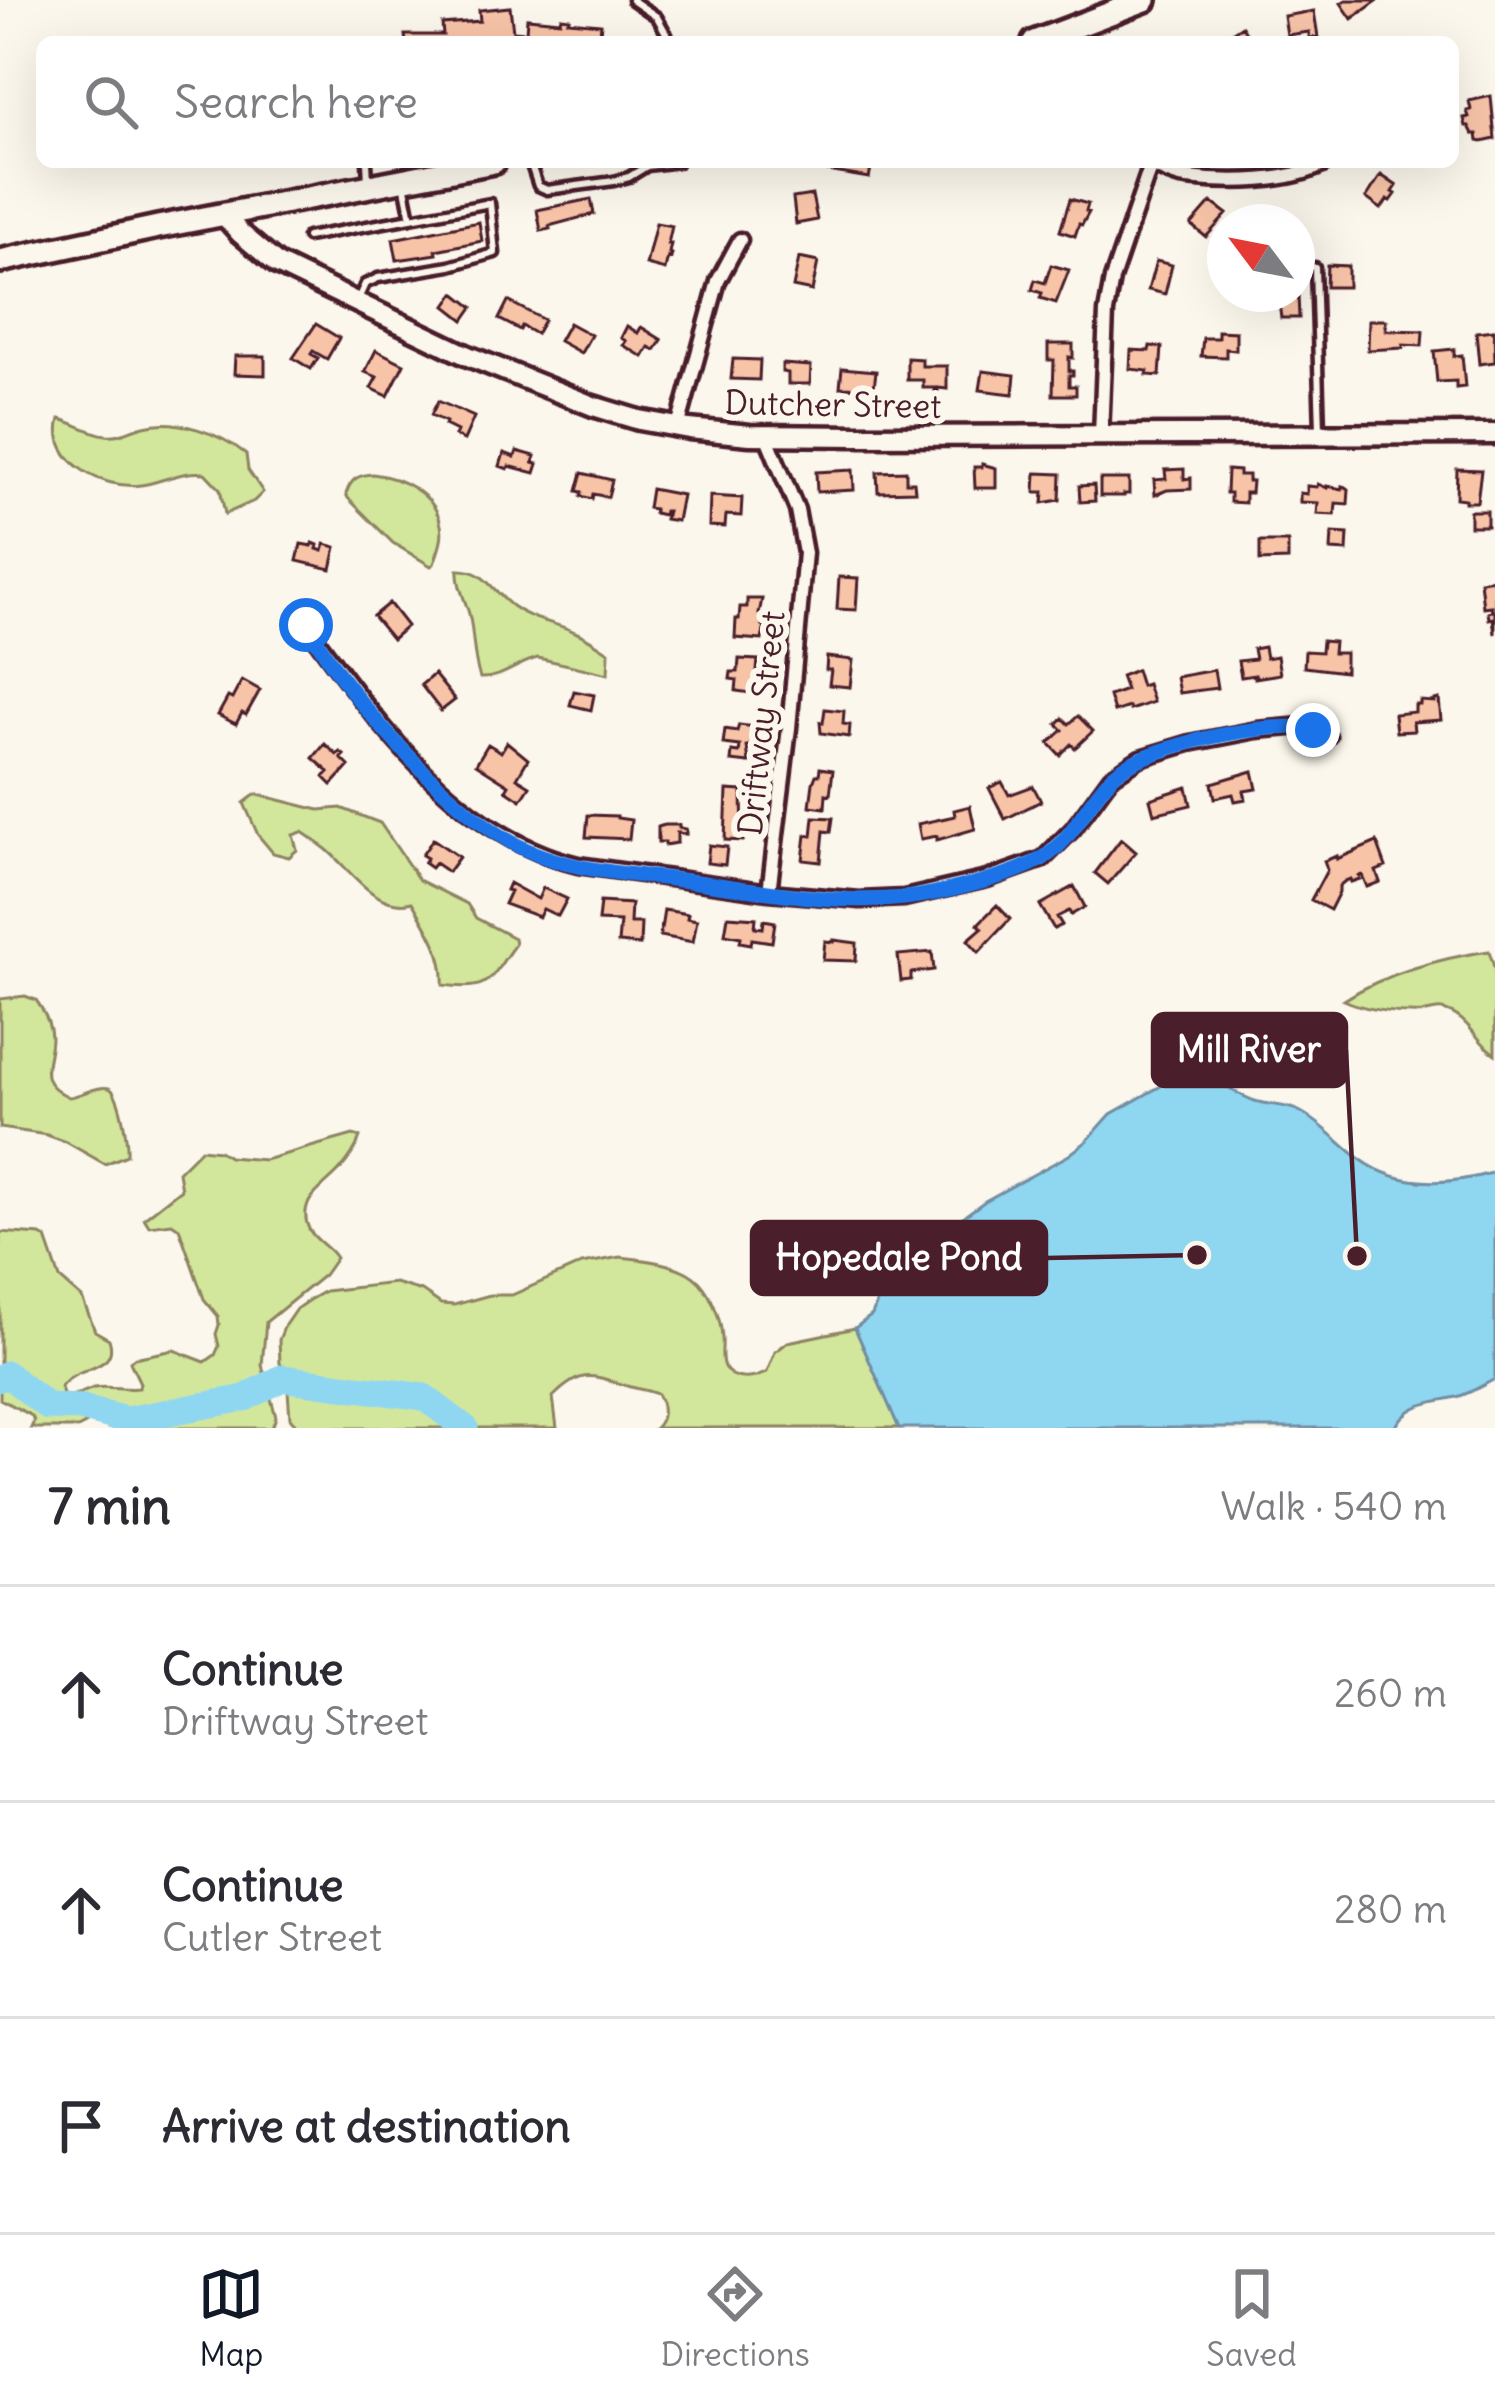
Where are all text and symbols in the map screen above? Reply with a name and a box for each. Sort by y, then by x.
search box [36,36,1459,168]
icon: search [78,69,144,135]
text: Search here [174,74,418,130]
north arrow [1207,204,1315,312]
street label: Dutcher Street [724,381,942,427]
route start [279,598,333,652]
street label: Driftway Street [728,609,794,837]
route end [1286,703,1340,757]
callout: Mill River [1153,1014,1346,1086]
text: Mill River [1177,1027,1321,1072]
callout: Hopedale Pond [752,1222,1046,1294]
text: Hopedale Pond [776,1235,1022,1280]
text: 7 min [48,1474,171,1538]
text: Walk · 540 m [1221,1482,1447,1531]
text: Continue [162,1641,344,1697]
icon: ahead [48,1661,114,1727]
text: 260 m [1334,1669,1447,1718]
text: Driftway Street [162,1697,428,1746]
text: Continue [162,1857,344,1913]
icon: ahead [48,1877,114,1943]
text: 280 m [1334,1885,1447,1934]
text: Cutler Street [162,1913,382,1962]
icon: arrive [48,2093,114,2159]
text: Arrive at destination [162,2098,571,2154]
tab: Map [198,2261,264,2375]
tab: Directions [661,2261,810,2375]
tab: Saved [1206,2261,1297,2375]

